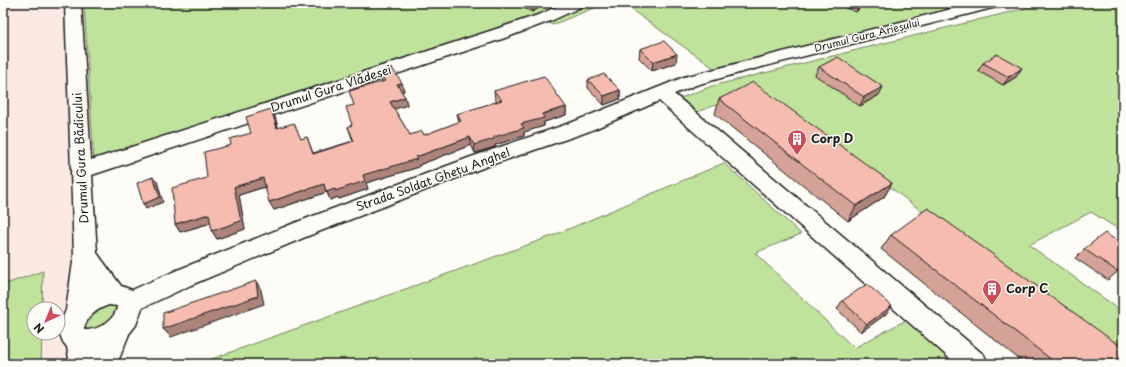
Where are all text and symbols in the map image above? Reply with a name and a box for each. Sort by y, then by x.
street label: Drumul Gura Arieșului [812,14,921,55]
street label: Drumul Gura Vlădesei [268,60,393,116]
street label: Drumul Gura Bădicului [68,92,92,224]
building icon: Corp D [786,128,808,156]
place label: Corp D [811,129,853,147]
street label: Strada Soldat Ghețu Anghel [353,143,512,215]
building icon: Corp C [981,278,1003,306]
place label: Corp C [1006,279,1048,297]
north arrow [26,301,66,341]
text: N [29,319,48,338]

